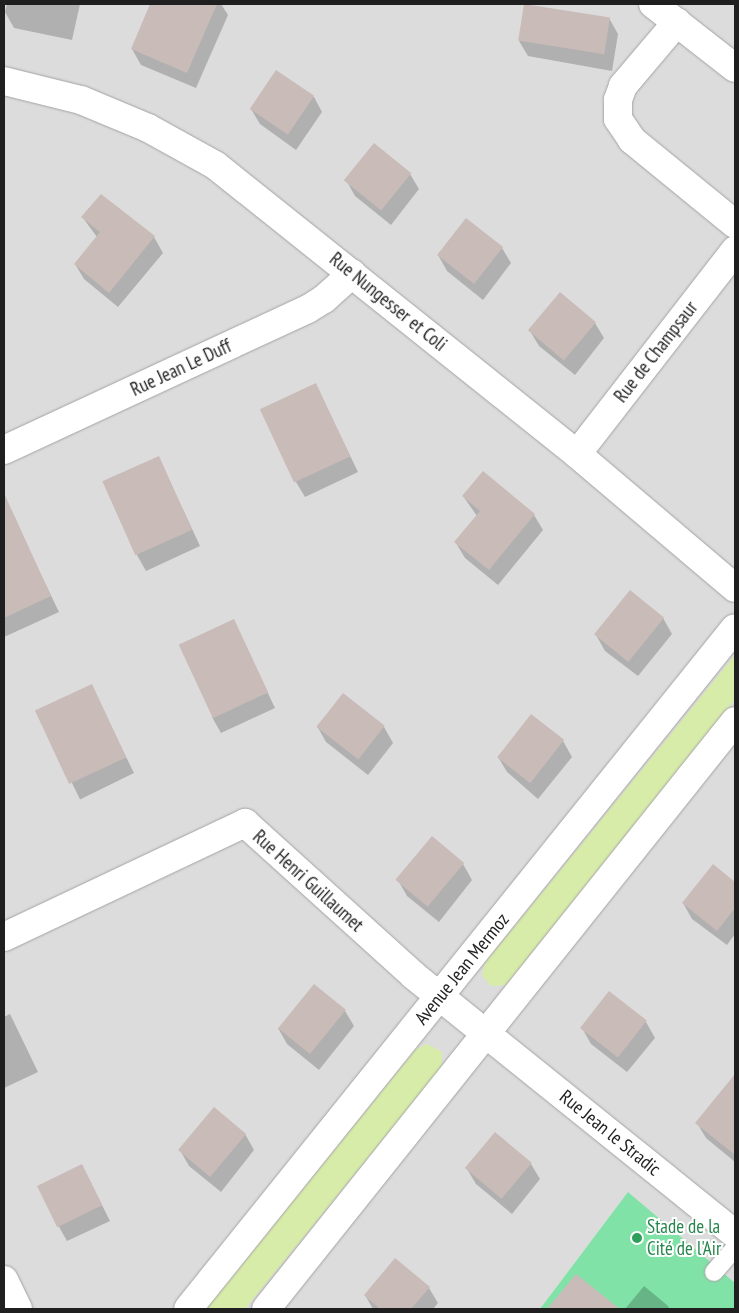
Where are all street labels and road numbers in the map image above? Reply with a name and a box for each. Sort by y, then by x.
street label: Rue Nungesser et Coli [325,248,451,356]
street label: Rue de Champsaur [609,297,703,407]
street label: Rue Jean Le Duff [127,335,235,401]
street label: Rue Henri Guillaumet [248,825,368,937]
street label: Avenue Jean Mermoz [410,909,514,1029]
street label: Rue Jean le Stradic [555,1085,665,1181]

